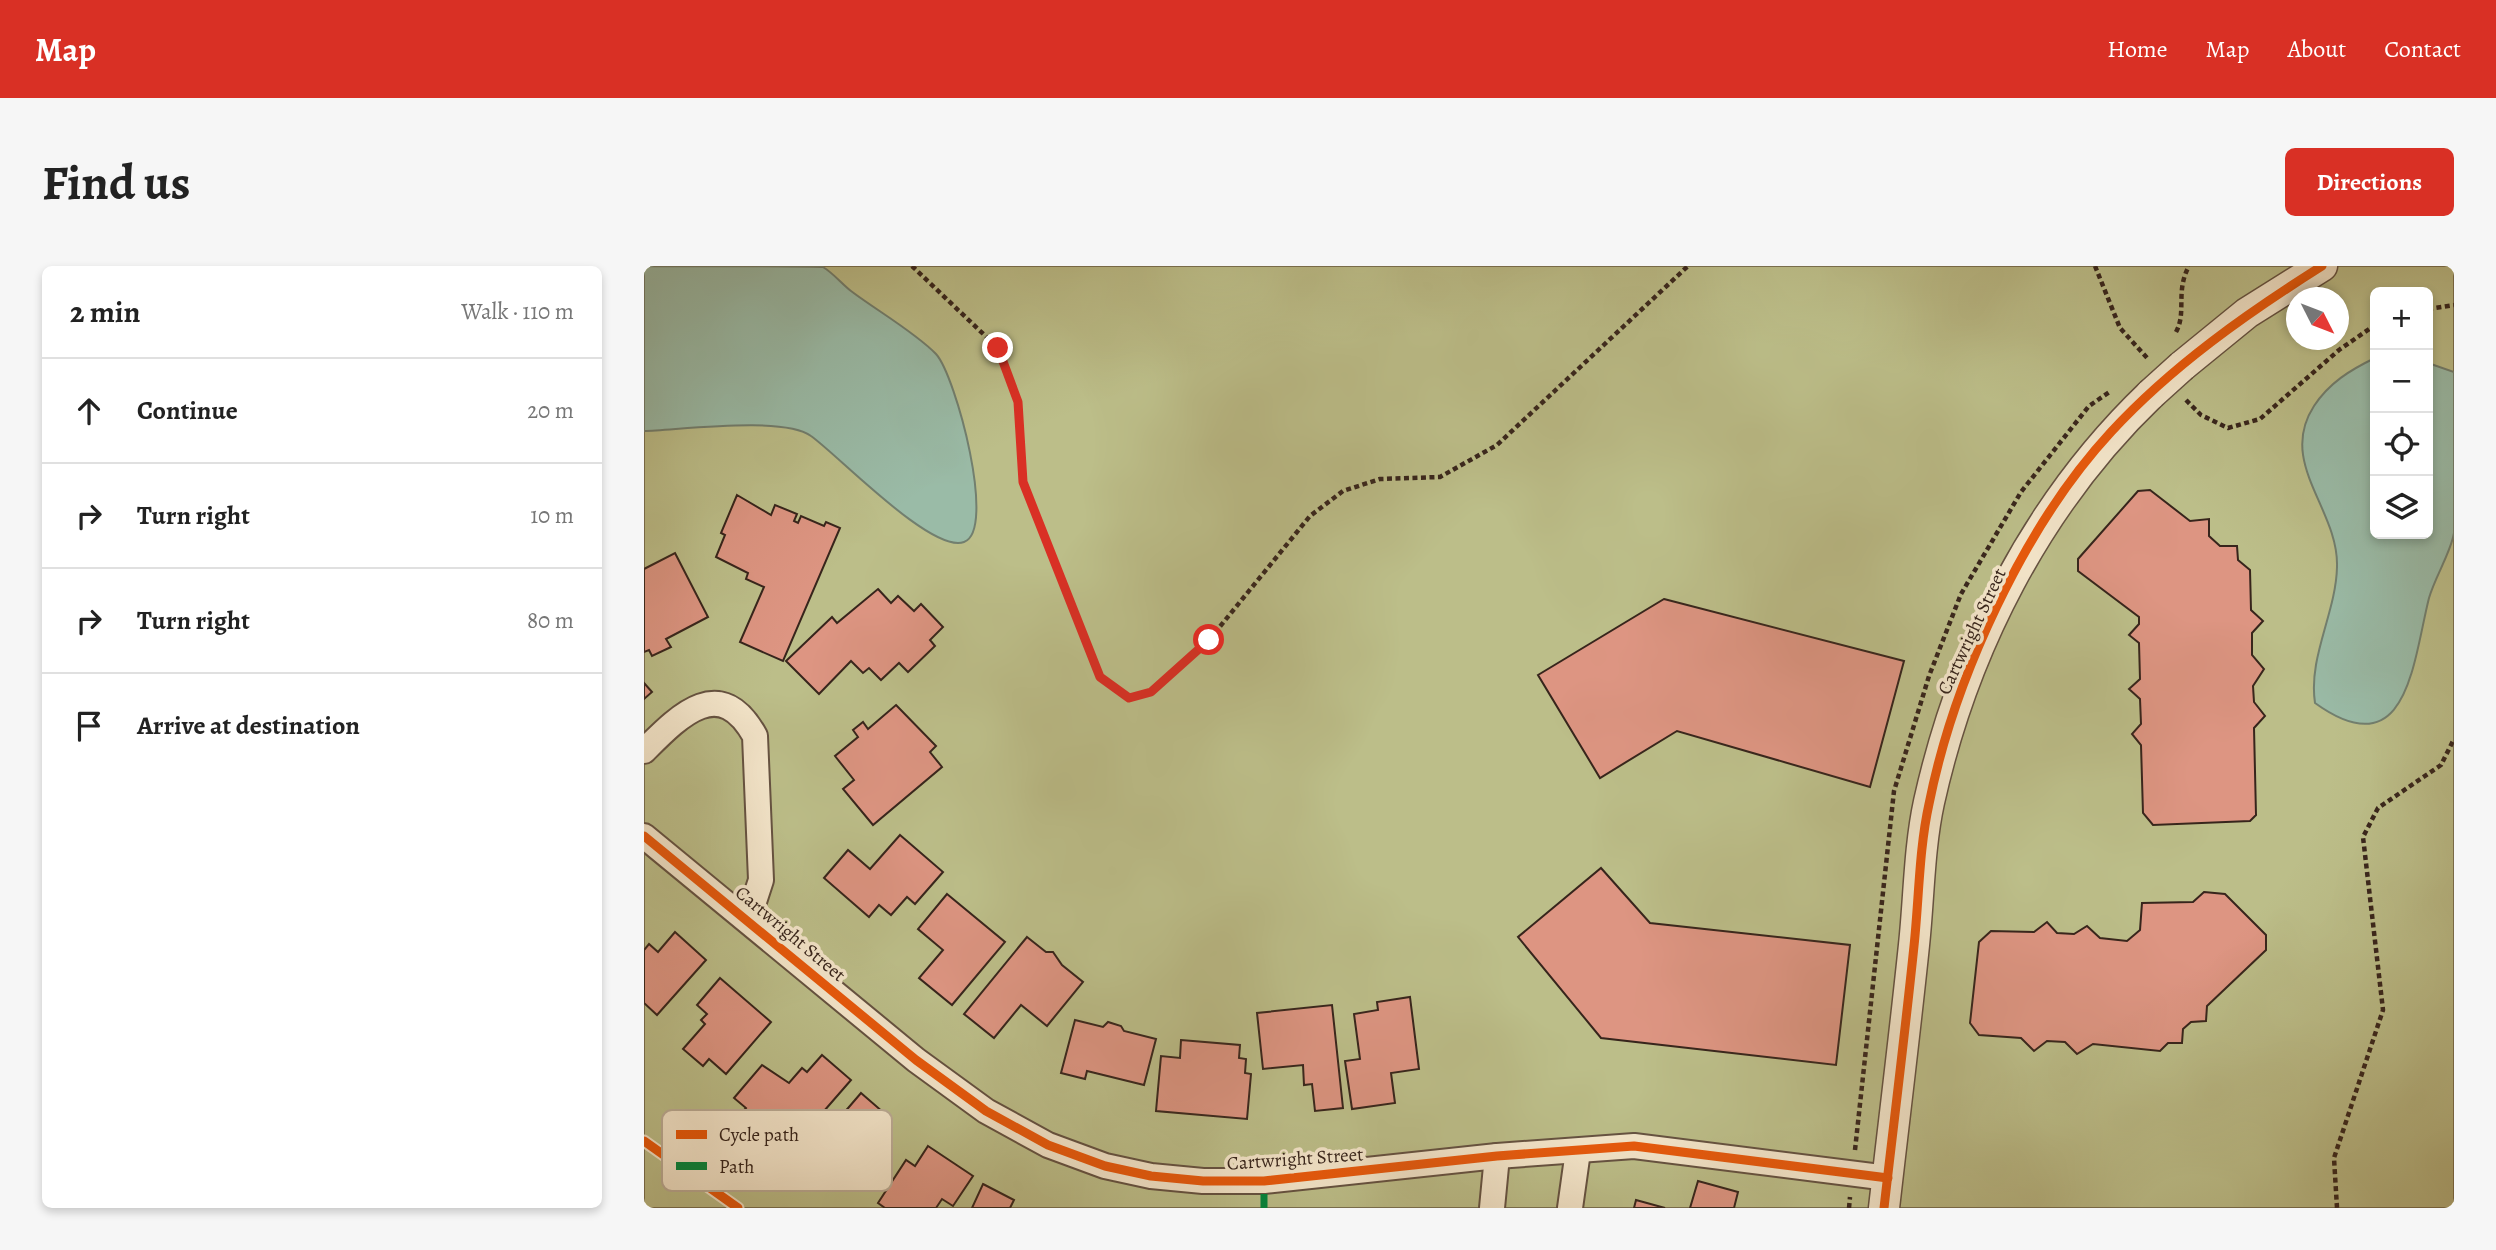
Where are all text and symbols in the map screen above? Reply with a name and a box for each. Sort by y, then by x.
text: Map [35,27,96,72]
text: Home [2107,33,2168,65]
text: Map [2206,33,2250,65]
text: About [2288,33,2346,65]
text: Contact [2384,33,2461,65]
button: Directions [2285,148,2454,216]
text: Find us [42,149,190,216]
north arrow [2286,287,2349,350]
map controls [2370,287,2433,539]
button: + [2370,287,2433,350]
text: 2 min [70,292,140,332]
text: Walk · 110 m [461,296,574,327]
route end [982,332,1013,363]
button: − [2370,350,2433,413]
icon: ahead [70,392,108,430]
text: Continue [137,393,238,428]
text: 20 m [527,395,574,426]
button: locate [2370,413,2433,476]
button: layers [2370,476,2433,539]
icon: right [70,497,108,535]
text: Turn right [137,498,250,533]
text: 10 m [530,500,574,531]
street label: Cartwright Street [1931,564,2013,699]
icon: right [70,602,108,640]
text: Turn right [137,603,250,638]
text: 80 m [527,605,574,636]
route start [1193,624,1224,655]
icon: arrive [70,707,108,745]
text: Arrive at destination [137,708,360,743]
street label: Cartwright Street [730,880,851,988]
legend [662,1110,892,1191]
text: Cycle path [719,1122,799,1148]
street label: Cartwright Street [1226,1141,1364,1177]
text: Path [719,1154,754,1180]

